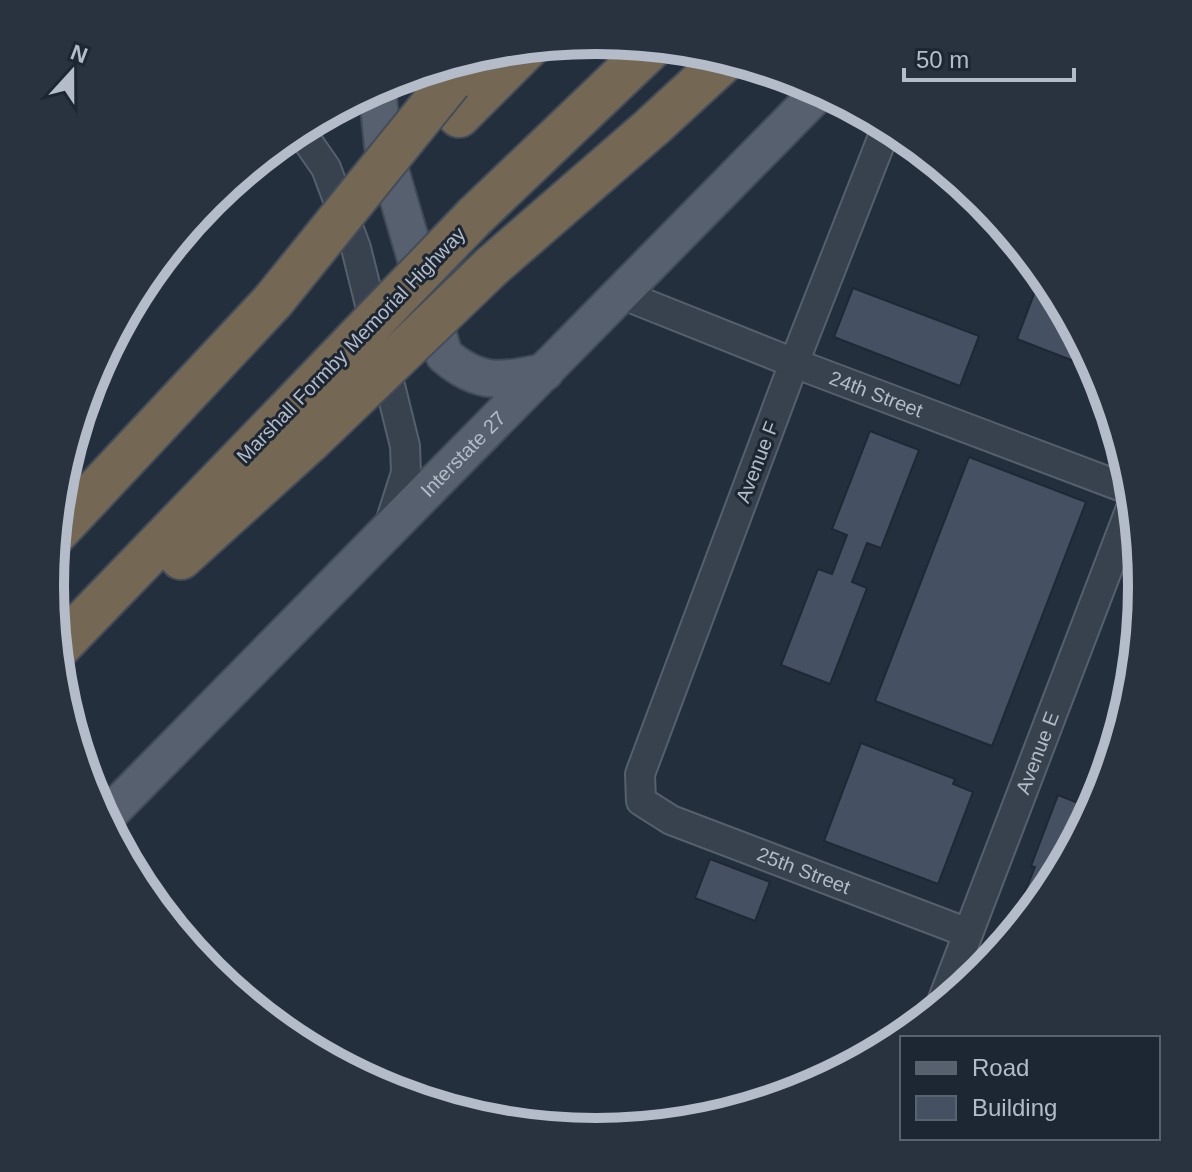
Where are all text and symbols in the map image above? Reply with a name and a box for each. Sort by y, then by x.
north arrow [32,32,112,112]
scale bar [904,32,1074,82]
text: N [67,39,91,68]
text: 50 m [916,46,969,73]
street label: Marshall Formby Memorial Highway [232,223,470,467]
street label: 24th Street [826,366,926,422]
street label: Interstate 27 [416,407,510,501]
street label: Avenue F [731,418,783,506]
street label: Avenue E [1011,709,1063,797]
street label: 25th Street [754,843,854,898]
legend [900,1036,1160,1140]
text: Road [972,1054,1029,1081]
text: Building [972,1094,1057,1121]

